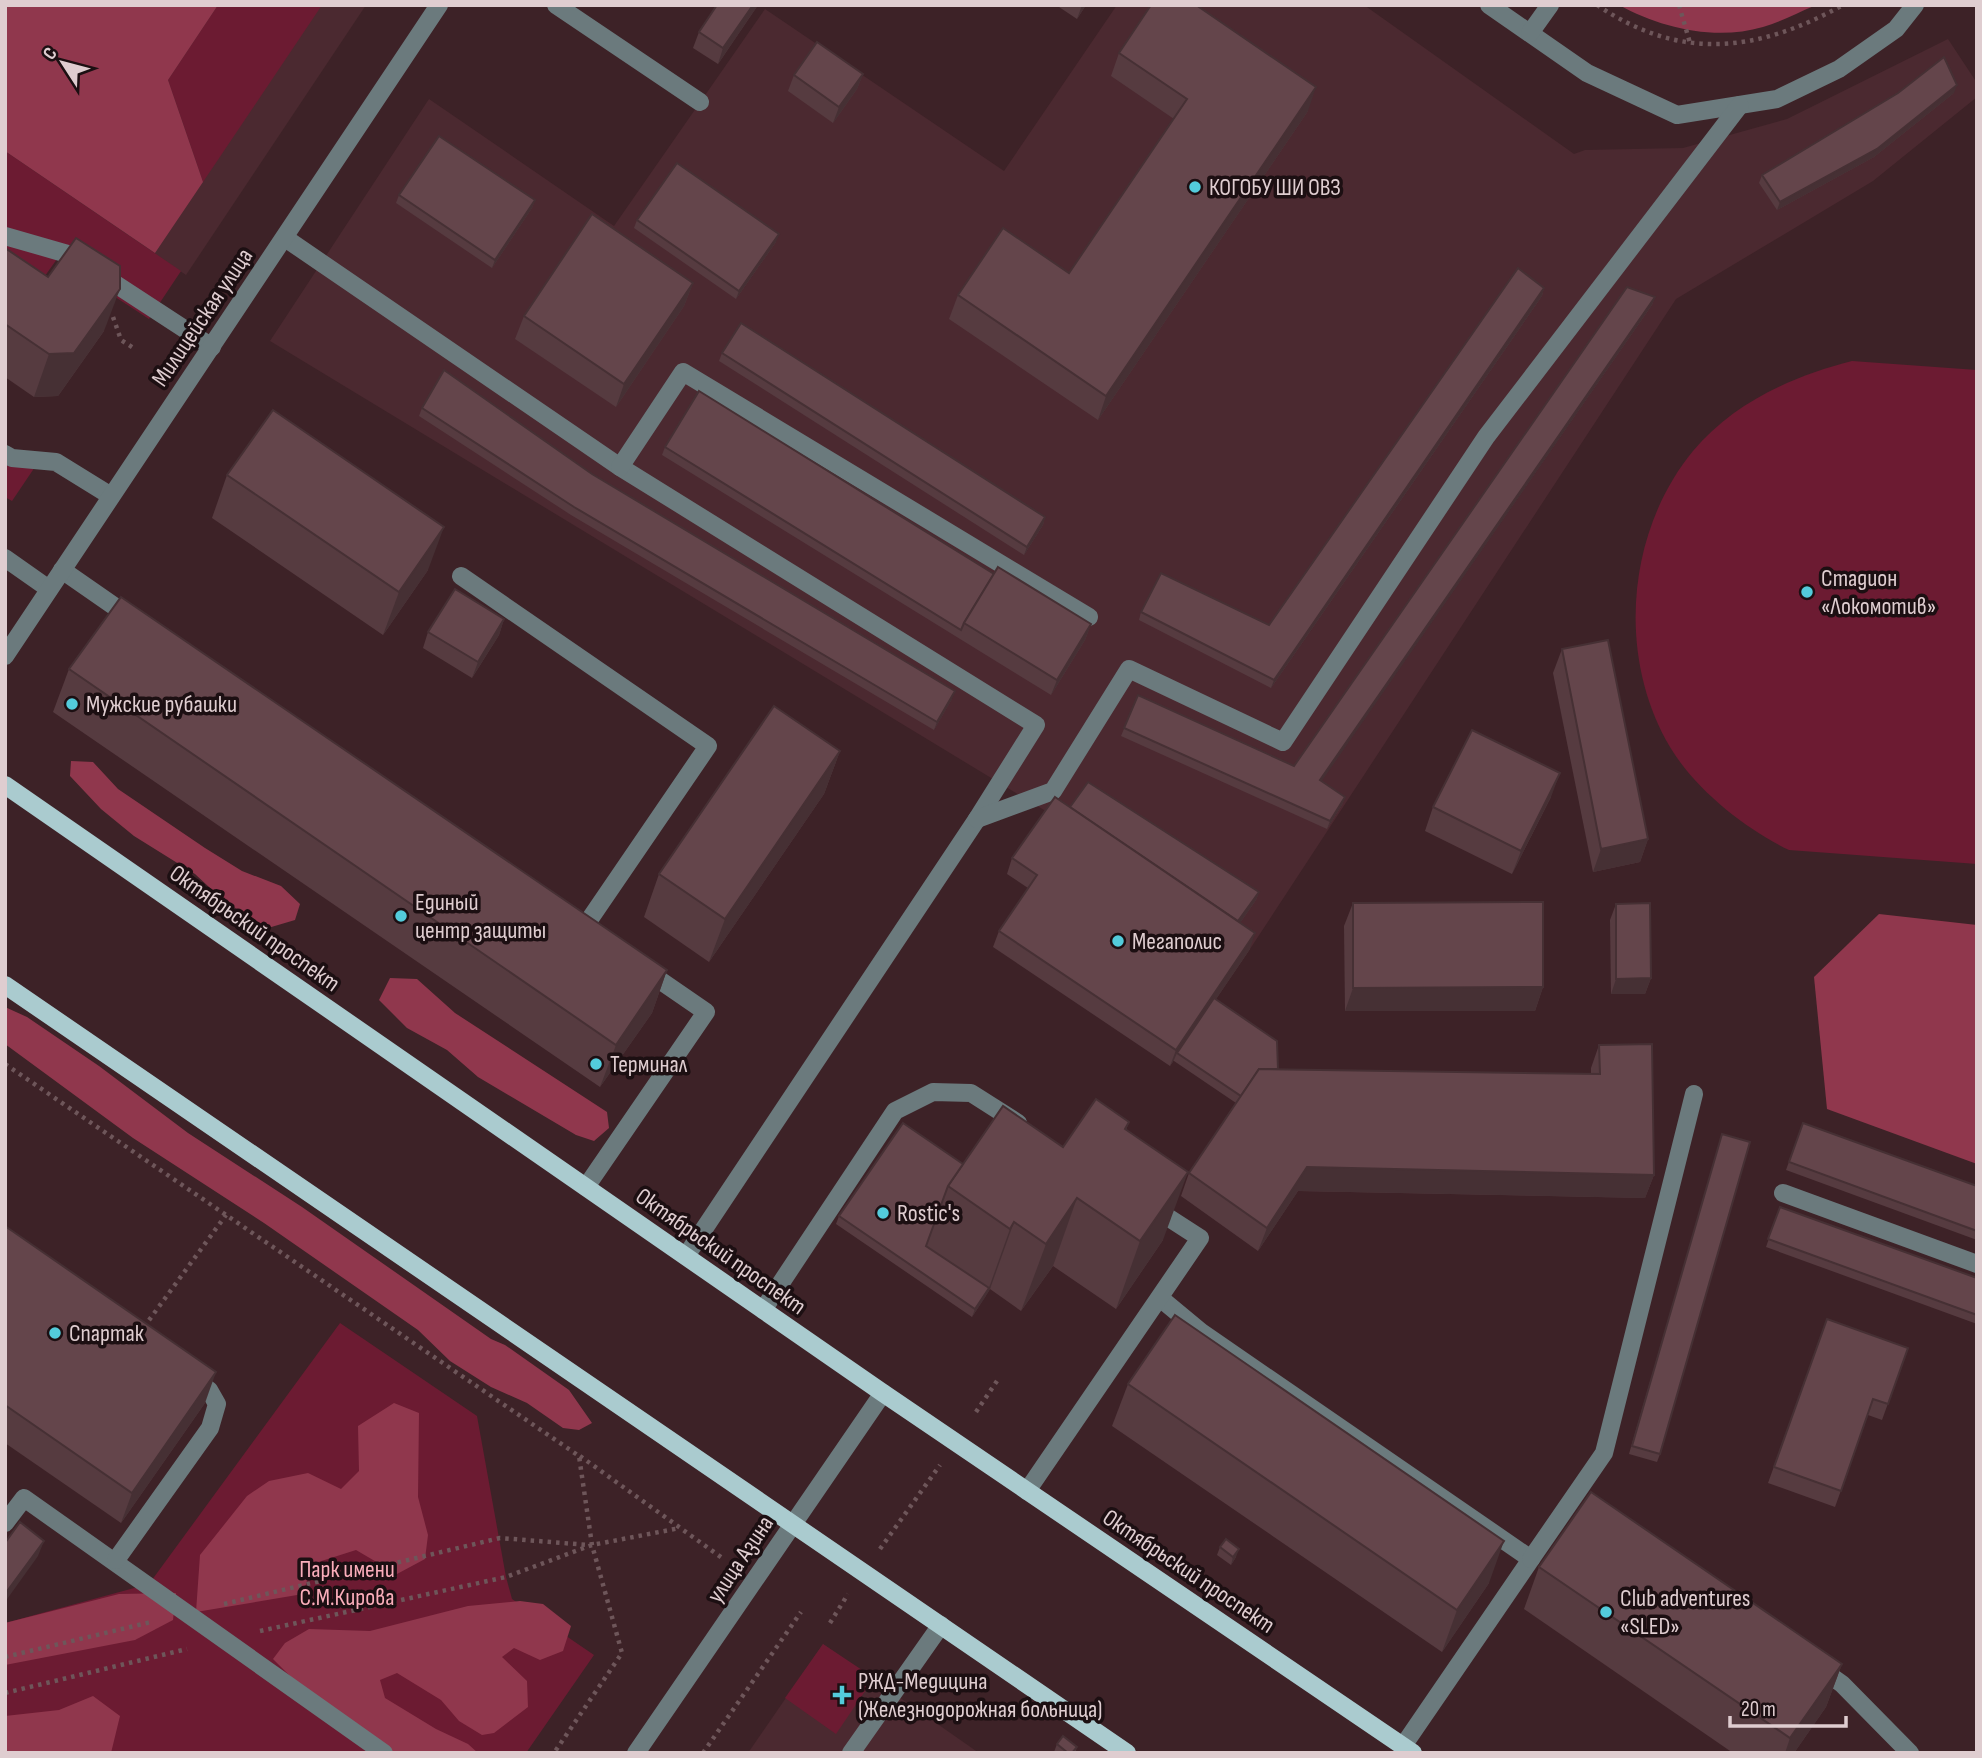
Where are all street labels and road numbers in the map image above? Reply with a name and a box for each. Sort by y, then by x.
street label: Милицейская улица [146,243,259,392]
street label: Октябрьский проспект [164,859,345,998]
street label: Октябрьский проспект [630,1182,811,1321]
street label: Октябрьский проспект [1097,1503,1280,1640]
street label: улица Азина [701,1510,780,1608]

